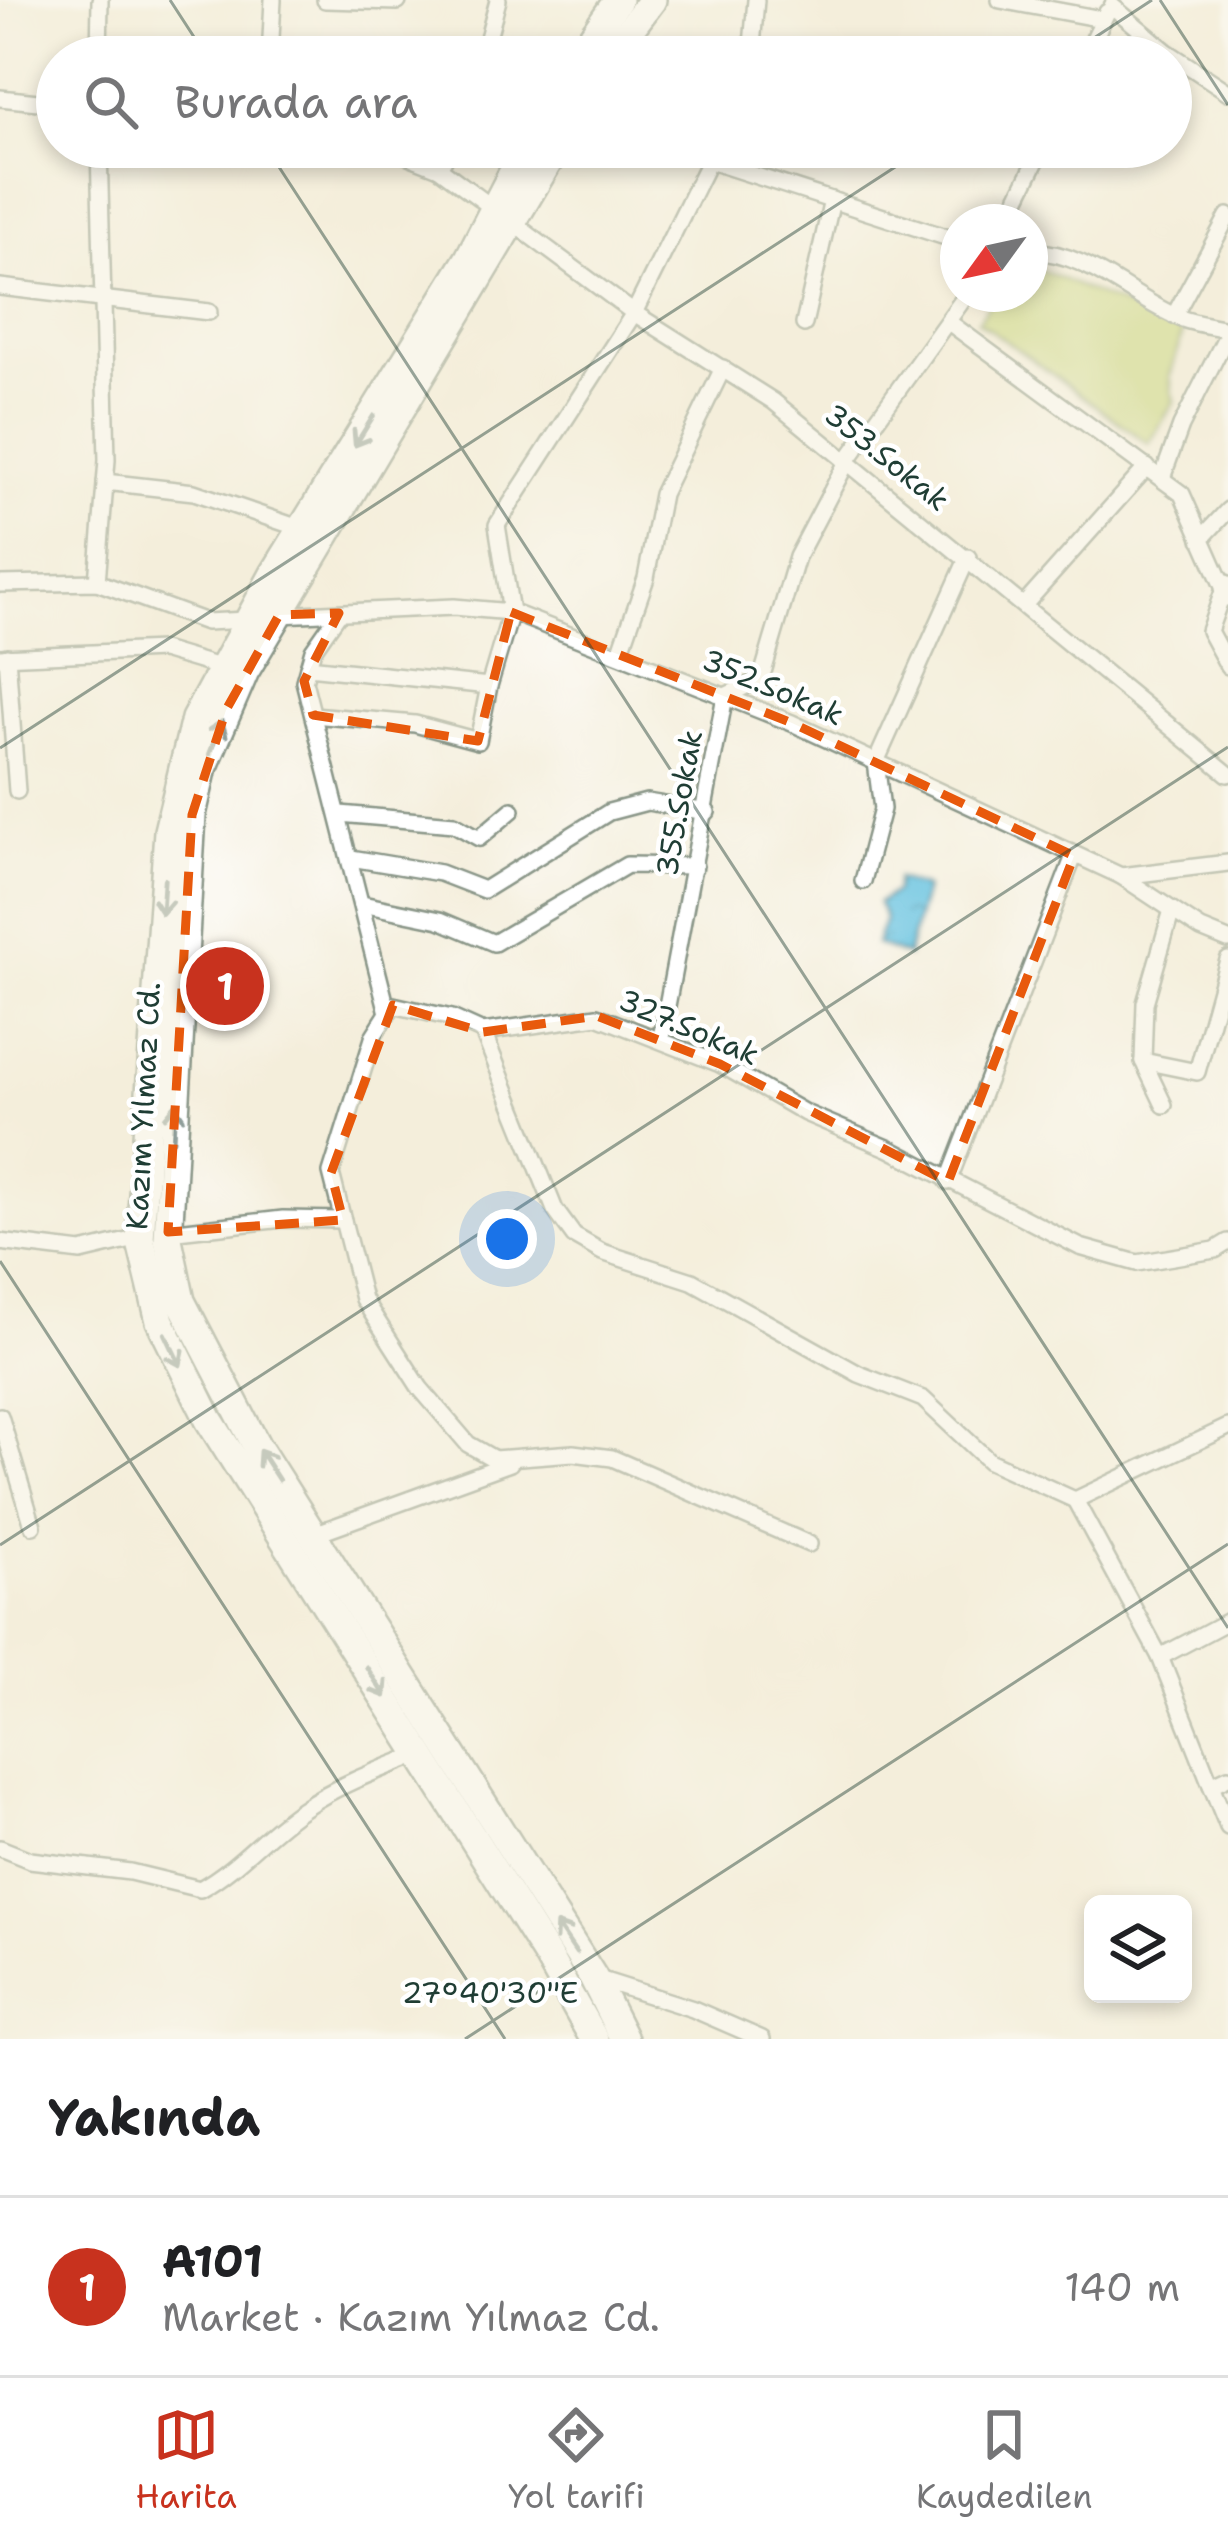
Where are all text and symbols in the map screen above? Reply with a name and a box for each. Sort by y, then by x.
search box [36,36,1192,168]
icon: search [78,69,144,135]
text: Burada ara [174,72,417,132]
north arrow [940,204,1048,312]
street label: 353.Sokak [816,394,958,520]
one-way arrow [351,413,376,447]
street label: 352.Sokak [696,639,850,735]
one-way arrow [206,719,228,756]
street label: 355.Sokak [646,727,712,879]
one-way arrow [152,877,175,916]
pin: 1 [186,941,264,1031]
street label: 327.Sokak [612,979,766,1075]
street label: Kazım Yılmaz Cd. [116,981,170,1231]
one-way arrow [163,1103,186,1142]
your location [477,1209,537,1269]
one-way arrow [163,1331,185,1367]
one-way arrow [257,1449,282,1483]
one-way arrow [364,1664,388,1698]
map controls [1084,1895,1192,2003]
button: layers [1084,1895,1192,2003]
one-way arrow [554,1921,579,1955]
text: 27°40'30"E [402,1972,578,2013]
text: Yakında [48,2083,260,2151]
text: A101 [162,2231,263,2291]
text: 1 [78,2261,96,2313]
text: 140 m [1064,2261,1180,2313]
text: Market · Kazım Yılmaz Cd. [162,2291,660,2343]
tab: Harita [136,2402,237,2519]
tab: Yol tarifi [508,2402,645,2519]
tab: Kaydedilen [916,2402,1092,2519]

